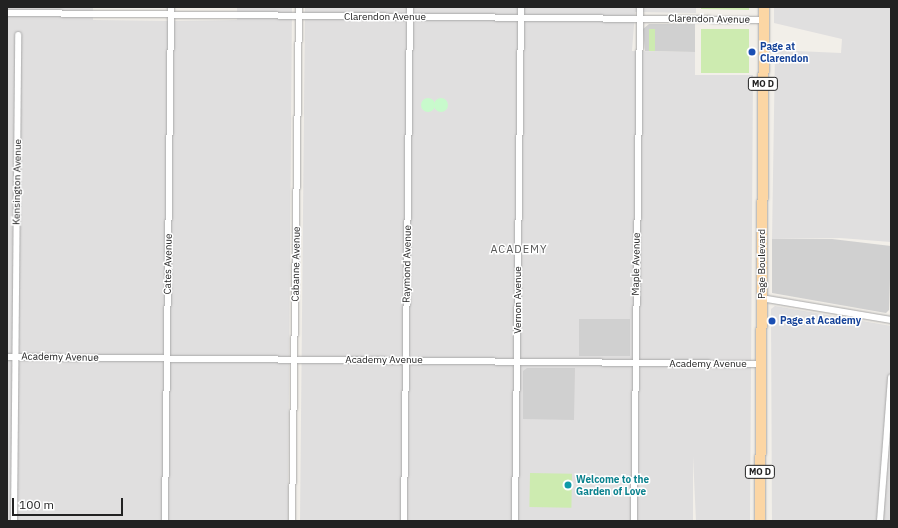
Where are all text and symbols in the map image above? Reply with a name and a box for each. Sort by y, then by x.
street label: Clarendon Avenue [344,11,426,23]
street label: Clarendon Avenue [668,12,750,26]
place label: Page at Clarendon [760,40,808,64]
marker: Page at Clarendon [747,47,757,57]
road number: MO D [747,77,779,91]
street label: Kensington Avenue [10,139,24,225]
street label: Raymond Avenue [400,225,414,303]
street label: Cabanne Avenue [289,226,303,302]
street label: Page Boulevard [756,229,768,299]
street label: Maple Avenue [629,232,643,296]
street label: Cates Avenue [161,233,175,295]
district label: ACADEMY [490,242,548,256]
street label: Vernon Avenue [512,266,524,334]
place label: Page at Academy [780,315,861,327]
marker: Page at Academy [767,316,777,326]
street label: Academy Avenue [21,350,99,364]
street label: Academy Avenue [345,354,423,366]
street label: Academy Avenue [669,358,747,370]
road number: MO D [744,465,776,479]
place label: Welcome to the Garden of Love [576,473,649,496]
marker: Welcome to the Garden of Love [563,480,573,490]
scale bar [14,490,125,516]
text: 100 m [19,497,54,512]

